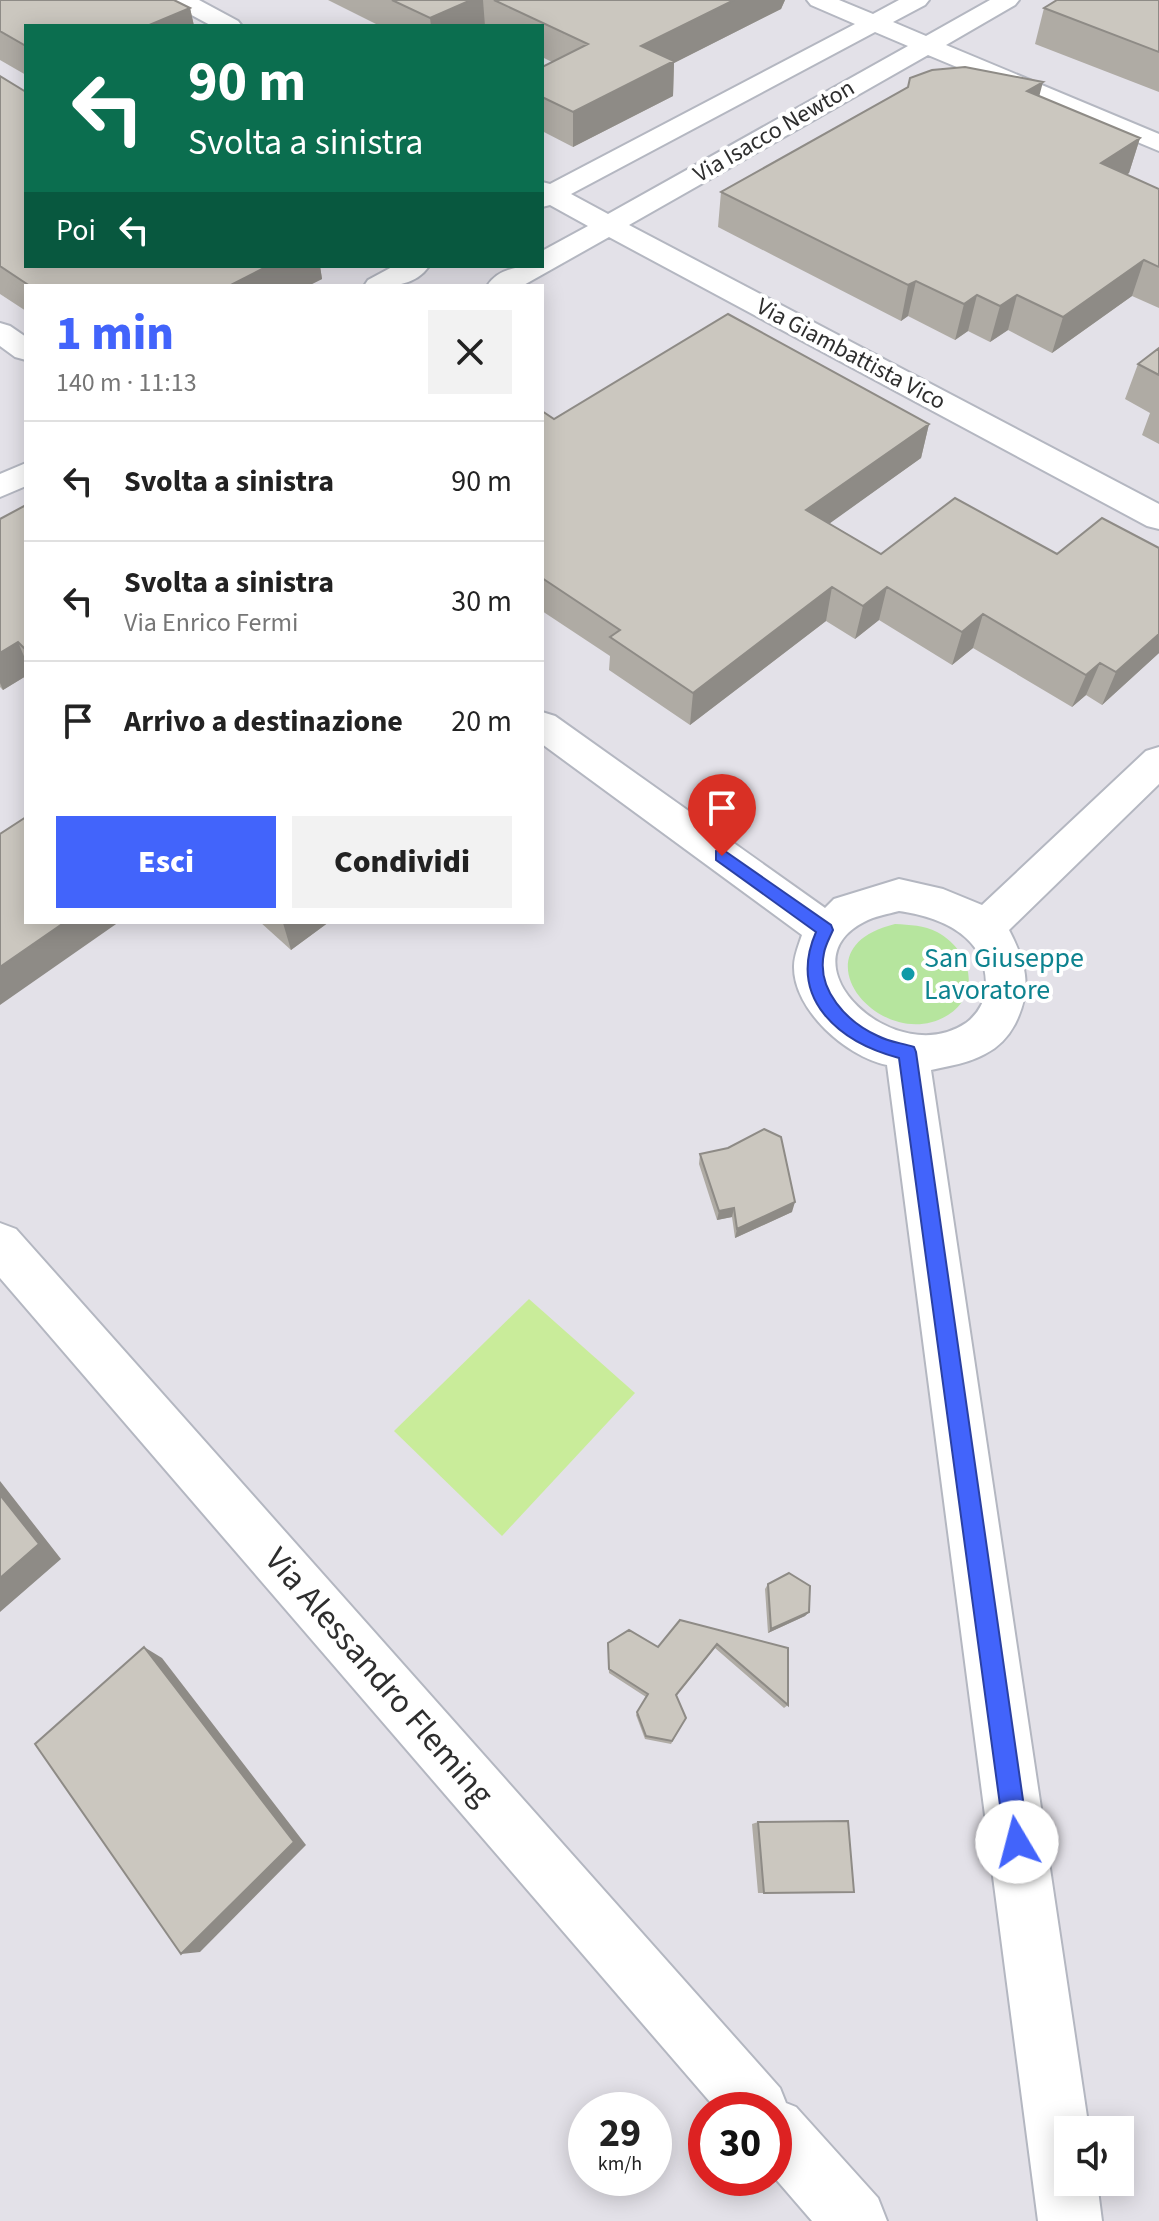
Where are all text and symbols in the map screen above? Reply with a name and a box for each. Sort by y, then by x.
text: 90 m [188,43,306,122]
icon: left [56,56,160,160]
street label: Via Isacco Newton [687,71,861,191]
text: Svolta a sinistra [188,117,424,168]
icon: left [112,208,156,252]
text: Poi [56,209,96,252]
street label: Via Giambattista Vico [750,289,952,419]
text: 1 min [56,300,174,368]
button: close [428,310,512,394]
text: 140 m · 11:13 [56,364,197,401]
icon: left [56,459,100,503]
text: Svolta a sinistra [124,460,334,503]
text: 90 m [451,460,512,503]
text: Svolta a sinistra [124,561,334,604]
icon: left [56,579,100,623]
text: 30 m [451,580,512,623]
text: Via Enrico Fermi [124,604,298,641]
icon: arrive [56,699,100,743]
text: Arrivo a destinazione [124,700,403,743]
text: 20 m [451,700,512,743]
pin [688,774,756,856]
icon: arrive [700,786,744,830]
button: Esci [56,816,276,908]
button: Condividi [292,816,512,908]
place label: San Giuseppe Lavoratore [924,938,1084,1010]
marker: San Giuseppe Lavoratore [899,965,917,983]
street label: Via Alessandro Fleming [253,1537,505,1817]
position arrow [975,1800,1059,1884]
speed limit sign: 30 [688,2092,792,2196]
text: 29 [599,2105,641,2162]
map controls [1054,2116,1134,2196]
button: sound [1054,2116,1134,2196]
text: km/h [598,2150,642,2178]

